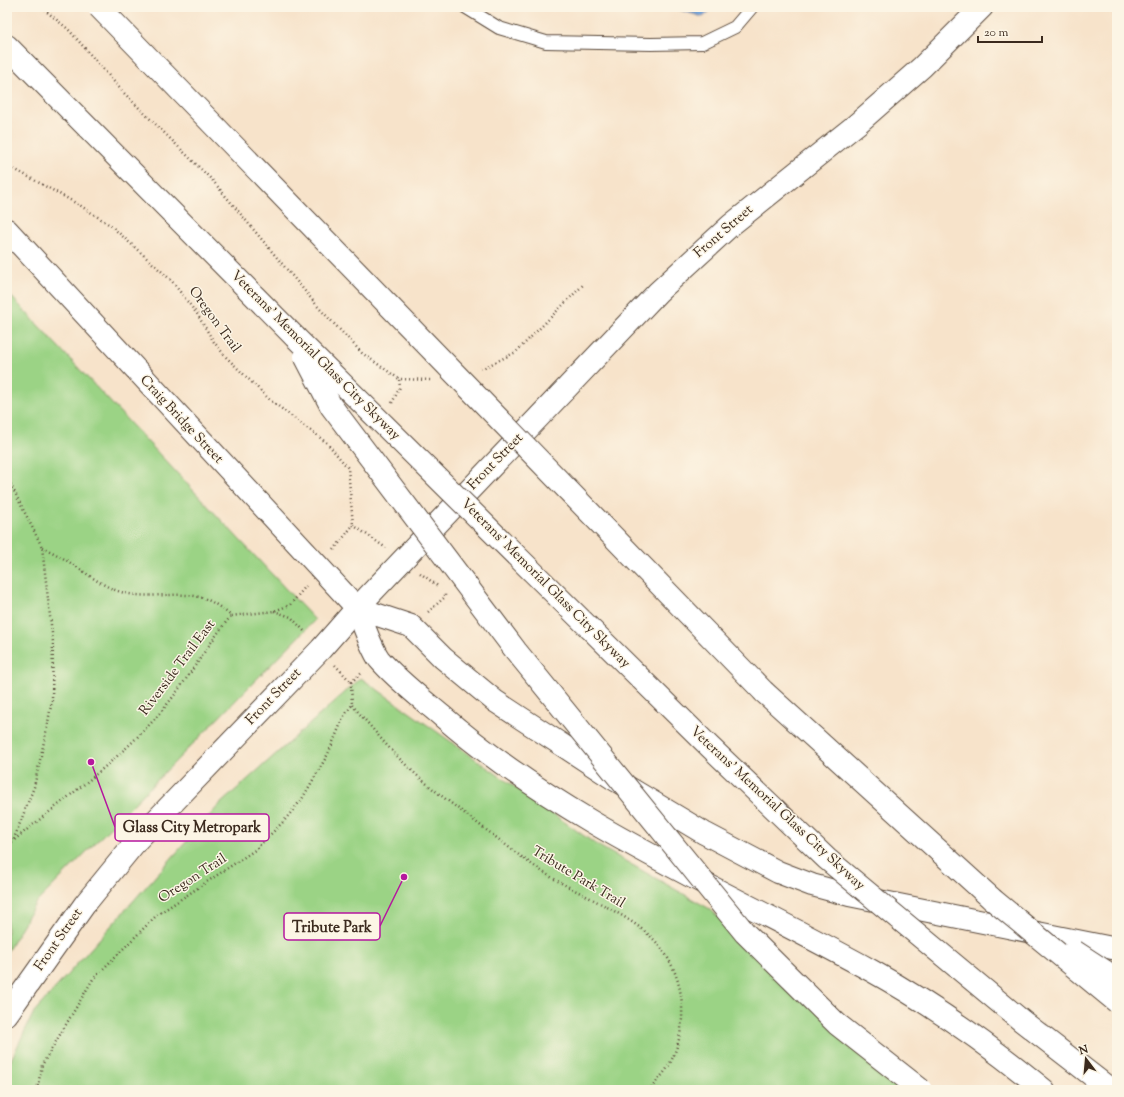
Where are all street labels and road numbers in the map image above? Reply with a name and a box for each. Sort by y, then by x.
street label: Front Street [690,201,758,263]
street label: Veterans' Memorial Glass City Skyway [226,267,404,445]
street label: Oregon Trail [183,283,245,357]
street label: Craig Bridge Street [135,371,228,469]
street label: Front Street [464,429,529,495]
street label: Veterans' Memorial Glass City Skyway [456,495,634,673]
street label: Riverside Trail East [135,616,221,720]
street label: Front Street [242,664,307,730]
street label: Veterans' Memorial Glass City Skyway [685,722,869,896]
street label: Tribute Park Trail [528,842,629,914]
street label: Oregon Trail [155,849,231,909]
street label: Front Street [30,904,88,975]

